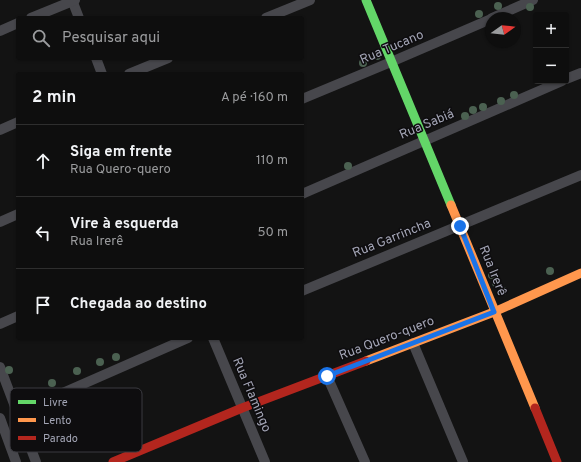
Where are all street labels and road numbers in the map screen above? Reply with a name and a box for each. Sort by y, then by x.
street label: Rua Tucano [358,27,426,69]
street label: Rua Sabiá [397,106,457,144]
street label: Rua Garrincha [350,216,434,262]
street label: Rua Irerê [475,243,509,299]
street label: Rua Quero-quero [337,313,437,365]
street label: Rua Flamingo [228,355,274,435]

